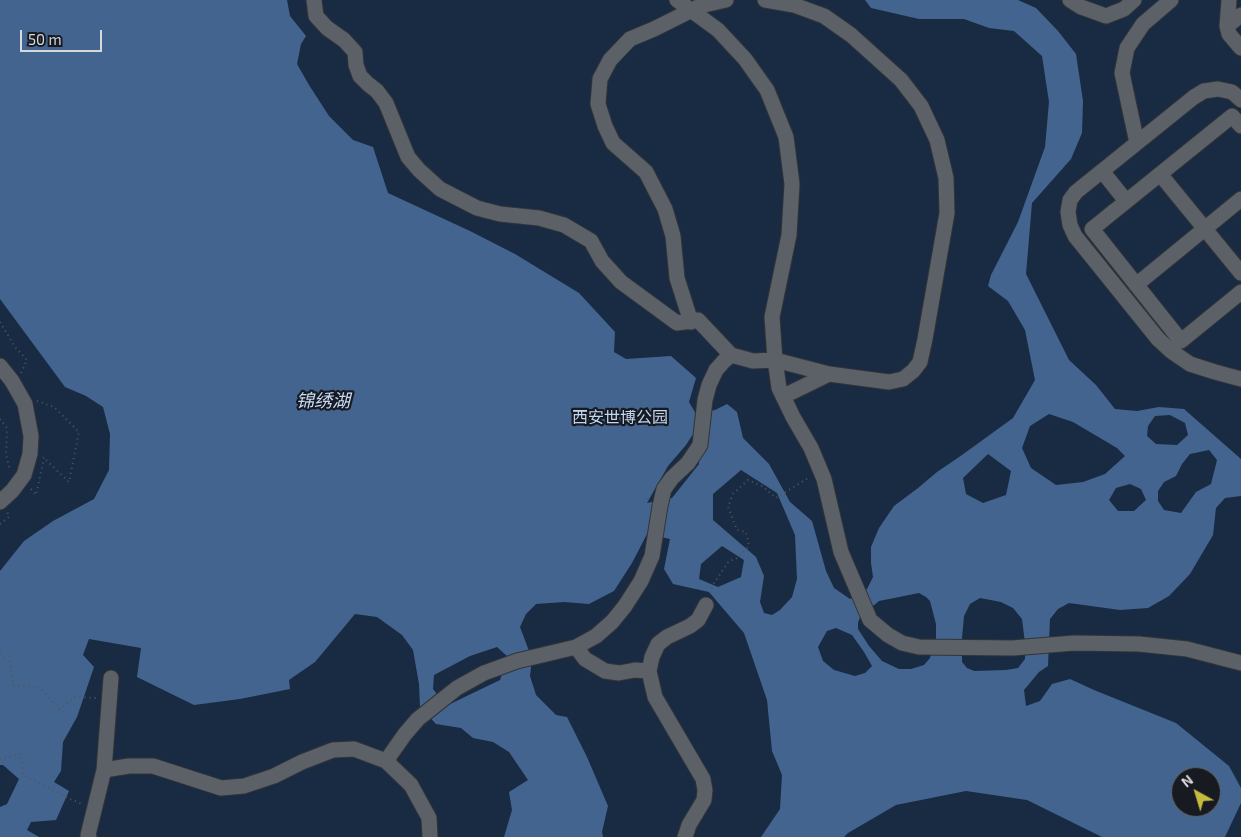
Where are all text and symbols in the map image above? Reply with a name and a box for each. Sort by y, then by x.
scale bar [22,20,105,52]
text: 50 m [28,30,62,48]
water label: 锦绣湖 [296,390,350,412]
park label: 西安世博公园 [572,408,668,428]
north arrow [1171,767,1221,817]
text: N [1178,771,1196,791]

